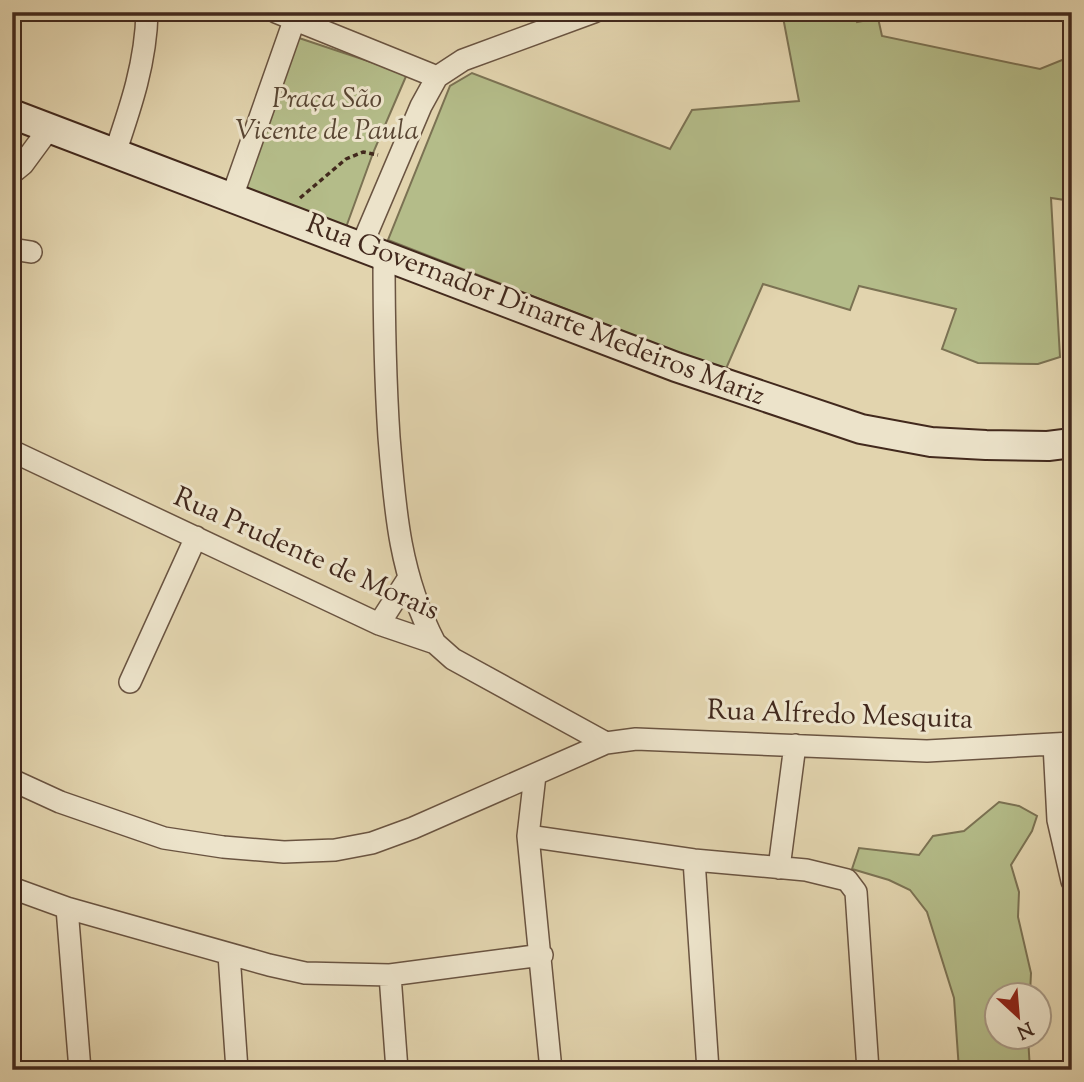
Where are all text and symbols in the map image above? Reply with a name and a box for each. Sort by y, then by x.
park label: Praça São Vicente de Paula [235,80,419,152]
street label: Rua Governador Dinarte Medeiros Mariz [300,205,770,417]
street label: Rua Prudente de Morais [167,478,445,632]
street label: Rua Alfredo Mesquita [706,691,974,741]
north arrow [982,981,1052,1050]
text: N [1012,1014,1037,1044]

